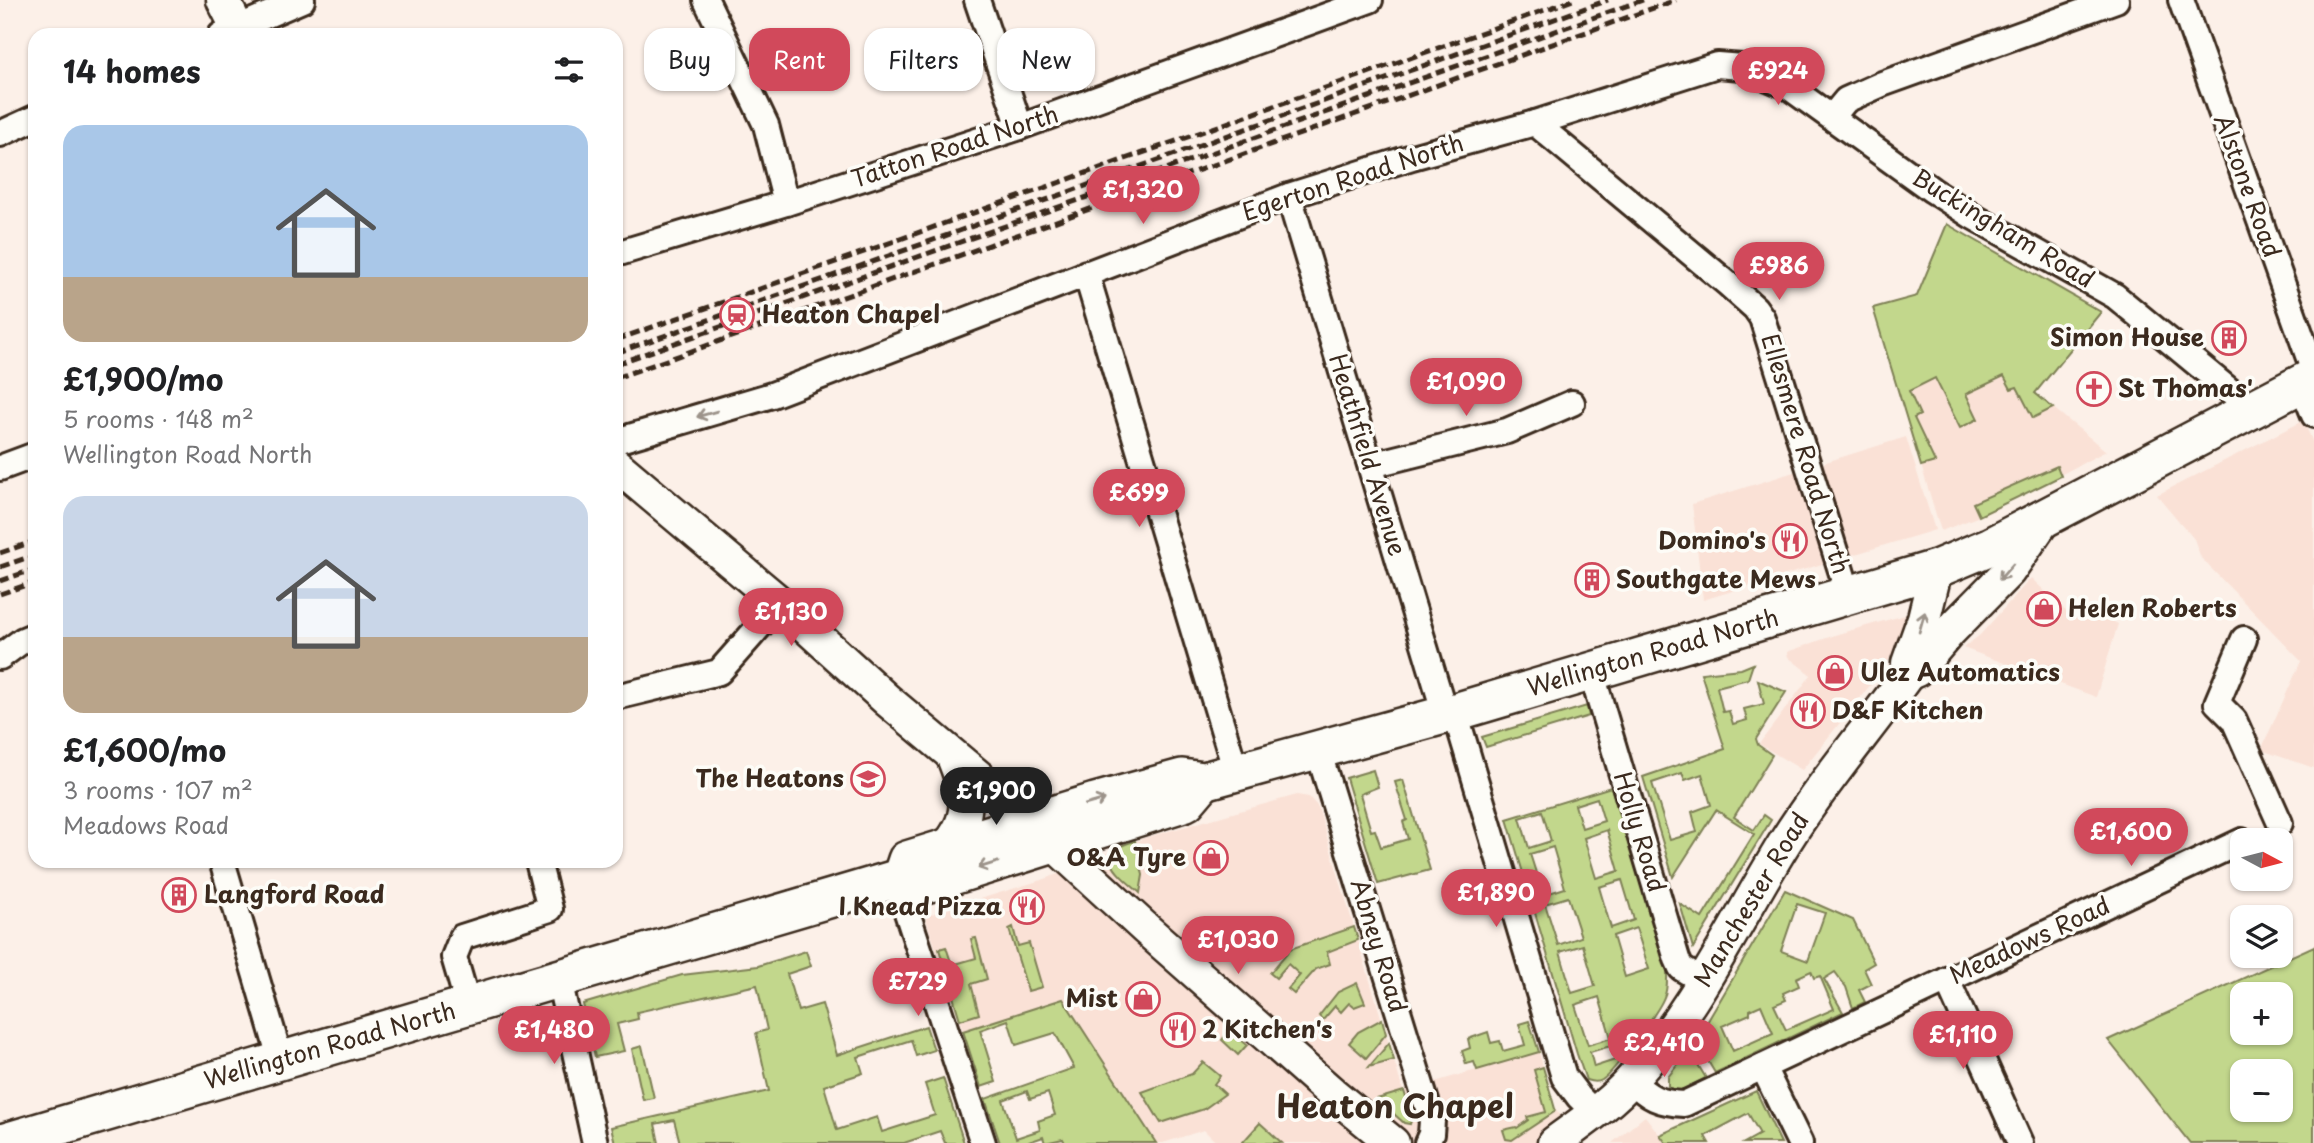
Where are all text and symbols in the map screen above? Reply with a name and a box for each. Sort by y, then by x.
chip: Buy [644,28,735,91]
chip: Rent [749,28,850,91]
chip: Filters [864,28,983,91]
chip: New [997,28,1095,91]
text: 14 homes [63,48,201,93]
pin: £924 [1737,48,1819,107]
icon: filters [550,51,588,89]
text: £924 [1748,52,1808,87]
street label: Tatton Road North [846,95,1063,196]
street label: Alstone Road [2206,109,2291,262]
street label: Egerton Road North [1237,123,1468,229]
street label: Buckingham Road [1906,159,2102,296]
pin: £1,320 [1086,166,1200,226]
icon: home [263,170,389,296]
text: £1,320 [1103,171,1183,206]
pin: £986 [1738,243,1820,302]
text: £986 [1749,247,1809,282]
place label: Heaton Chapel [762,295,940,331]
station icon: Heaton Chapel [718,296,756,334]
place label: Simon House [2050,318,2204,354]
building icon: Simon House [2210,319,2248,357]
street label: Ellesmere Road North [1753,329,1861,578]
street label: Heathfield Avenue [1321,349,1417,560]
text: £1,900/mo [63,356,223,401]
pin: £1,090 [1409,358,1523,418]
text: £1,090 [1426,363,1506,398]
place label: St Thomas' [2118,369,2253,405]
church icon: St Thomas' [2075,370,2113,408]
text: 5 rooms · 148 m² [63,401,254,436]
one-way arrow [696,408,718,421]
text: Wellington Road North [63,436,312,471]
pin: £699 [1098,470,1180,529]
text: £699 [1109,474,1169,509]
place label: Domino's [1658,521,1766,557]
restaurant icon: Domino's [1771,522,1809,560]
icon: home [263,541,389,667]
place label: Southgate Mews [1616,560,1816,596]
building icon: Southgate Mews [1573,561,1611,599]
one-way arrow [1998,563,2014,581]
pin: £1,130 [734,588,848,648]
place label: Helen Roberts [2068,589,2237,625]
shop icon: Helen Roberts [2025,590,2063,628]
text: £1,130 [754,593,828,628]
street label: Wellington Road North [1522,598,1782,704]
one-way arrow [1917,611,1930,633]
place label: Ulez Automatics [1860,653,2060,689]
shop icon: Ulez Automatics [1816,654,1854,692]
place label: D&F Kitchen [1832,691,1983,727]
restaurant icon: D&F Kitchen [1789,692,1827,730]
text: £1,600/mo [63,727,226,772]
place label: The Heatons [695,759,844,795]
school or university icon: The Heatons [849,760,887,798]
street label: Holly Road [1606,767,1676,896]
pin: £1,900 [939,768,1053,827]
text: 3 rooms · 107 m² [63,772,253,807]
text: £1,900 [956,772,1036,807]
one-way arrow [1083,794,1105,807]
street label: Manchester Road [1684,805,1817,993]
text: Meadows Road [63,807,229,842]
pin: £1,600 [2074,808,2188,868]
text: £1,600 [2090,813,2172,848]
north arrow [2230,828,2292,891]
map controls [2230,828,2293,1122]
place label: O&A Tyre [1067,838,1186,874]
shop icon: O&A Tyre [1192,839,1230,877]
one-way arrow [978,860,1000,873]
pin: £1,890 [1439,870,1553,929]
street label: Abney Road [1343,874,1417,1017]
text: £1,890 [1457,874,1535,909]
place label: Langford Road [204,875,385,911]
building icon: Langford Road [160,876,198,914]
street label: Meadows Road [1943,886,2115,992]
place label: I Knead Pizza [838,887,1003,923]
restaurant icon: I Knead Pizza [1008,888,1046,926]
button: layers [2230,905,2293,968]
pin: £1,030 [1181,916,1295,976]
text: £1,030 [1198,921,1278,956]
pin: £729 [877,958,959,1018]
text: £729 [889,963,947,998]
place label: Mist [1066,979,1118,1015]
shop icon: Mist [1124,980,1162,1018]
button: + [2230,982,2293,1045]
street label: Wellington Road North [199,991,459,1097]
pin: £1,480 [497,1006,611,1066]
place label: 2 Kitchen's [1202,1010,1332,1046]
text: £1,480 [514,1011,594,1046]
restaurant icon: 2 Kitchen's [1159,1011,1197,1049]
pin: £1,110 [1906,1012,2020,1071]
text: £1,110 [1929,1016,1997,1051]
pin: £2,410 [1607,1020,1721,1079]
text: £2,410 [1624,1024,1704,1059]
button: − [2230,1059,2293,1122]
district label: Heaton Chapel [1277,1081,1513,1129]

